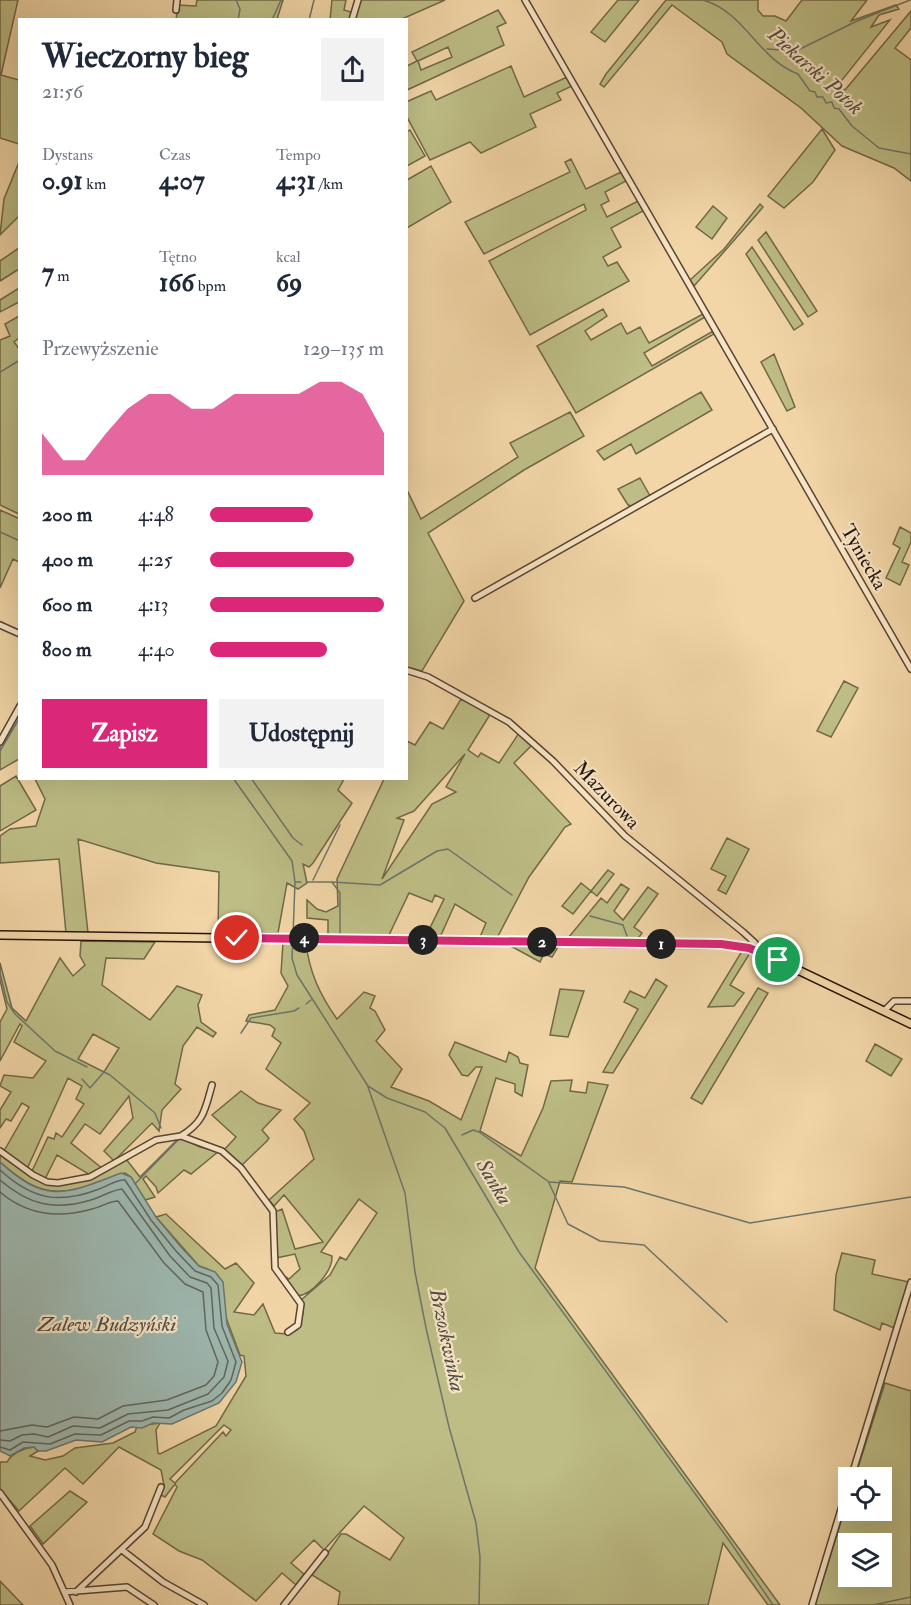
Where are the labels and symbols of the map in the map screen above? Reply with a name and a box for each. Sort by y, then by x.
water label: Piekarski Potok [761,20,868,121]
street label: Tyniecka [835,520,893,595]
street label: Mazurowa [569,756,646,835]
pin [211,912,262,963]
pin: 4 [289,923,319,953]
pin: 3 [408,925,438,955]
pin: 2 [527,927,557,957]
pin: 1 [646,929,676,959]
pin [752,934,803,985]
water label: Sanka [469,1153,518,1210]
water label: Brzoskwinka [423,1285,471,1394]
water label: Zalew Budzyński [37,1311,176,1338]

